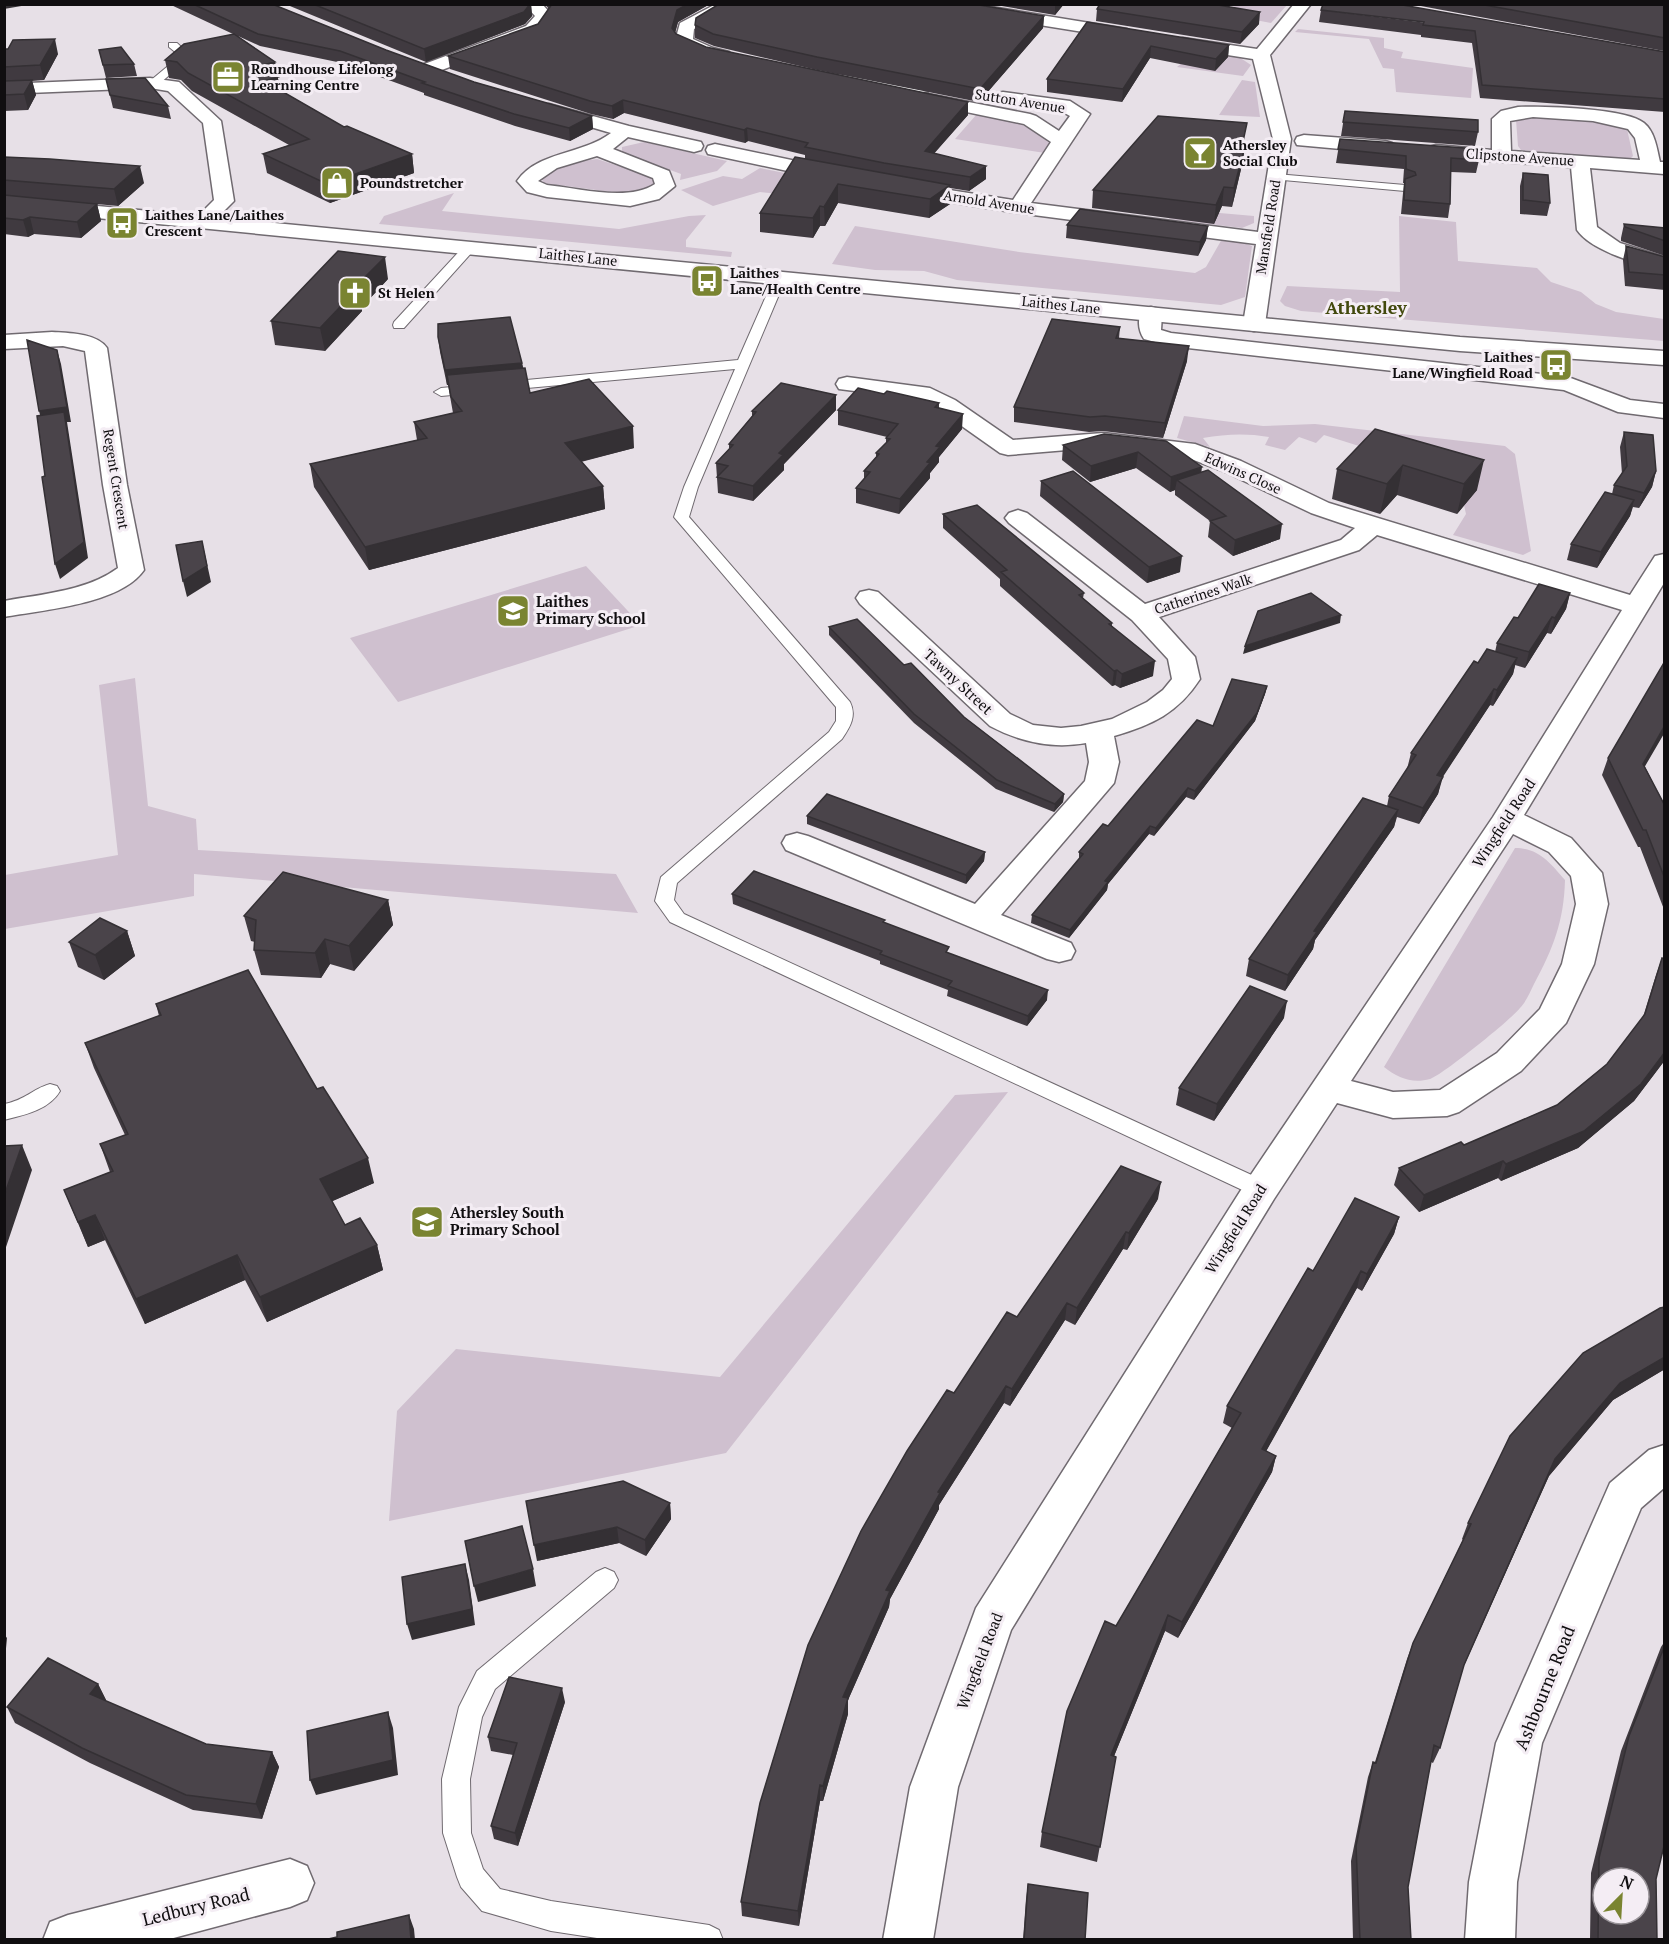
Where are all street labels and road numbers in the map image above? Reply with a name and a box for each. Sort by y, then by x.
street label: Sutton Avenue [974,84,1066,117]
street label: Clipstone Avenue [1465,143,1575,170]
street label: Mansfield Road [1251,178,1284,276]
street label: Arnold Avenue [942,185,1036,218]
street label: Laithes Lane [538,243,618,270]
street label: Laithes Lane [1021,291,1101,318]
street label: Regent Crescent [99,427,134,531]
street label: Edwins Close [1202,447,1285,498]
street label: Catherines Walk [1152,569,1255,618]
street label: Tawny Street [920,644,998,719]
street label: Wingfield Road [1467,774,1539,871]
street label: Wingfield Road [1200,1180,1271,1277]
street label: Wingfield Road [951,1610,1007,1712]
street label: Ashbourne Road [1508,1622,1580,1753]
street label: Ledbury Road [140,1881,252,1931]

